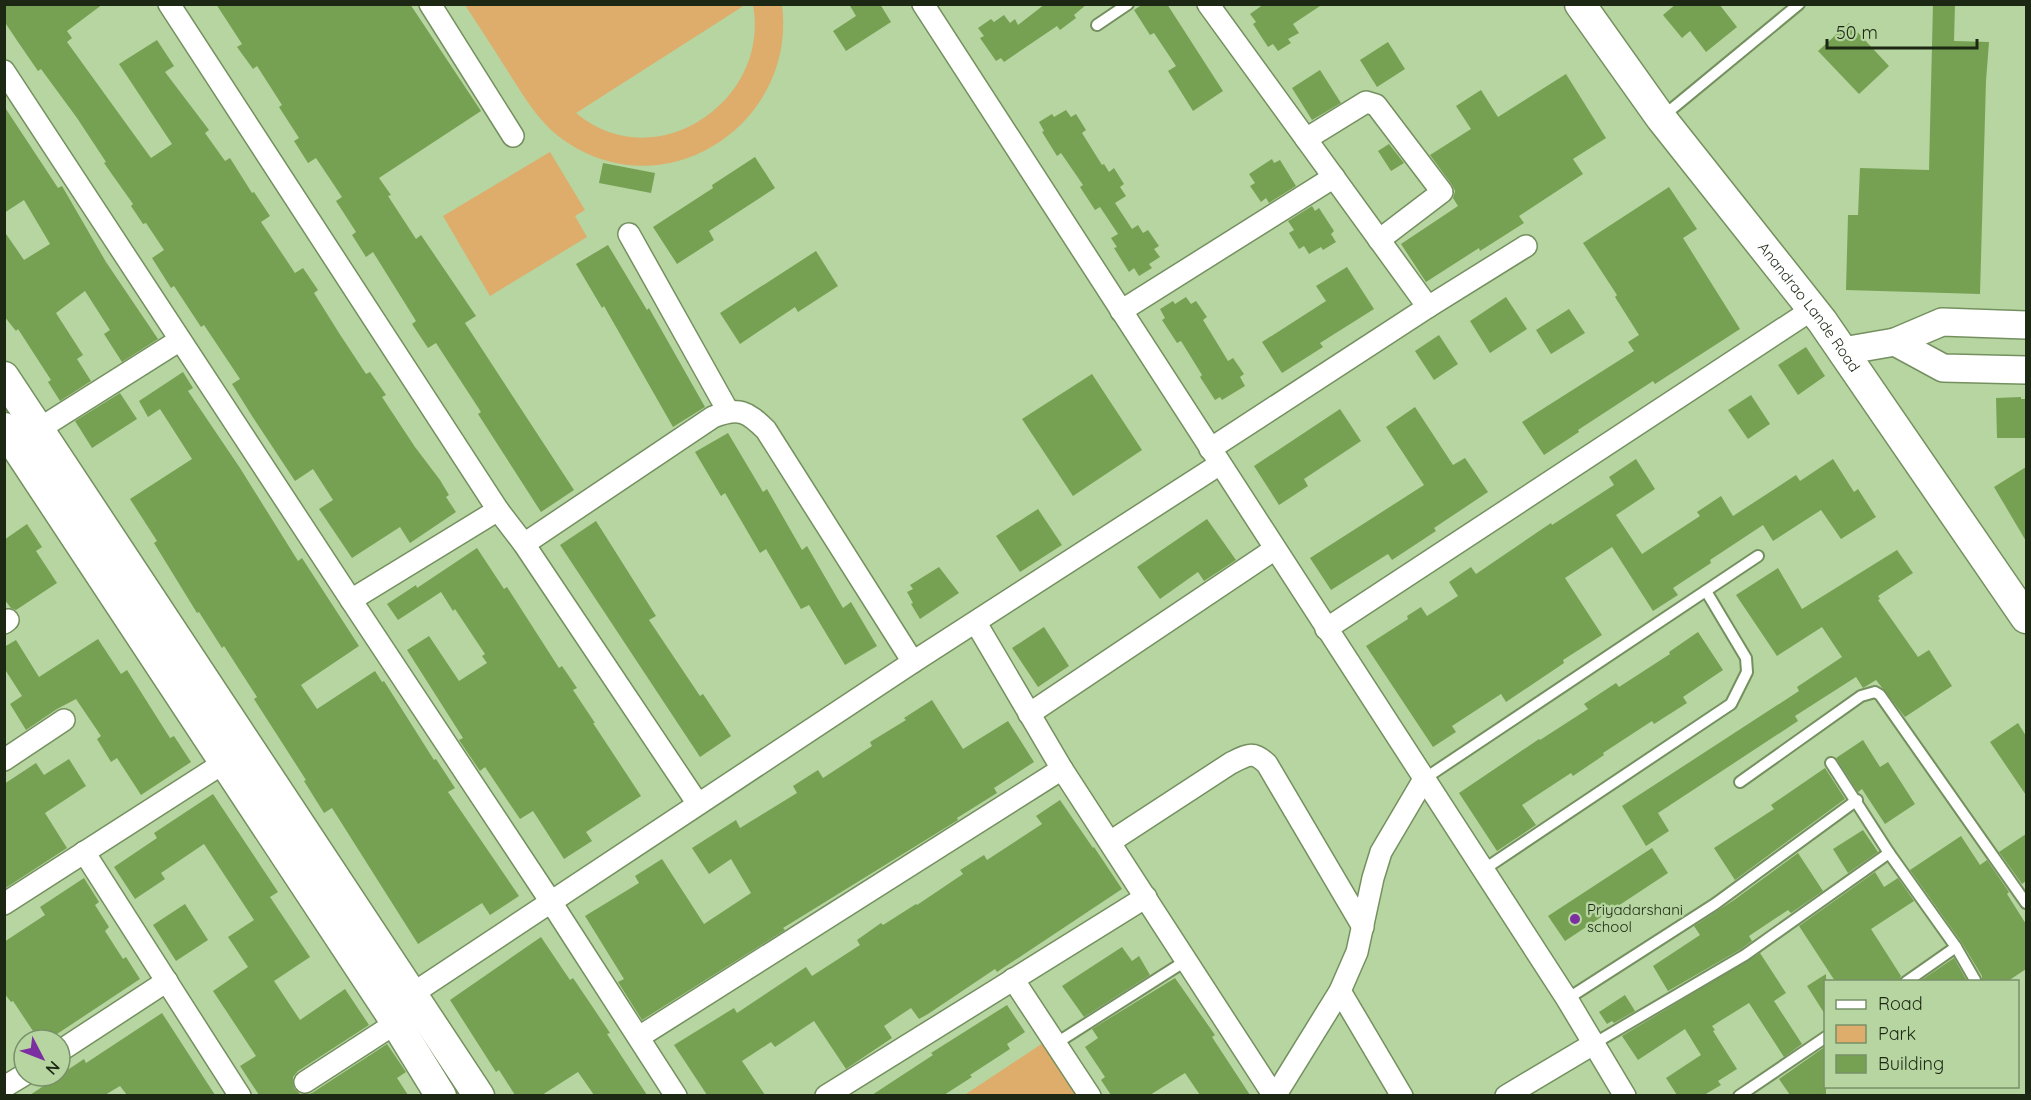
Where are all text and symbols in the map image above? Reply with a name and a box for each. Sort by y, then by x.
scale bar [1827,12,1977,50]
text: 50 m [1836,21,1878,44]
street label: Anandrao Lande Road [1754,238,1864,376]
place label: Priyadarshani school [1587,900,1683,936]
marker: Priyadarshani school [1568,912,1582,926]
legend [1824,980,2019,1088]
text: Road [1878,992,1923,1015]
text: Park [1878,1022,1916,1045]
north arrow [12,1028,72,1088]
text: Building [1878,1052,1944,1075]
text: N [42,1057,65,1079]

